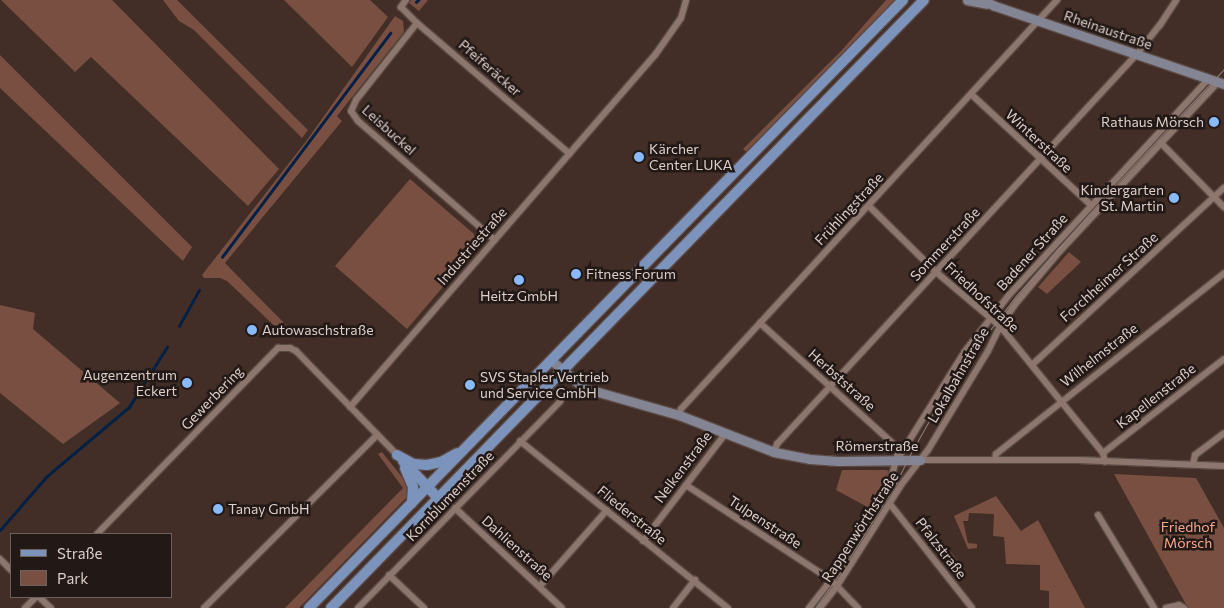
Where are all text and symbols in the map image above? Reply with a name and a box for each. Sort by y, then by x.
street label: Rheinaustraße [1062,7,1154,53]
street label: Pfeiferäcker [455,36,525,100]
street label: Leisbuckel [359,101,419,159]
street label: Winterstraße [1002,106,1076,176]
place label: Rathaus Mörsch [1101,114,1204,130]
marker: Rathaus Mörsch [1208,116,1220,128]
place label: Kärcher Center LUKA [649,141,732,174]
marker: Kärcher Center LUKA [633,151,645,163]
street label: Frühlingstraße [811,169,887,249]
place label: Kindergarten St. Martin [1080,182,1164,214]
marker: Kindergarten St. Martin [1168,192,1180,204]
street label: Industriestraße [434,204,510,288]
street label: Sommerstraße [907,204,983,284]
street label: Badener Straße [993,210,1071,294]
street label: Forchheimer Straße [1057,229,1161,325]
street label: Friedhofstraße [942,259,1022,335]
place label: Fitness Forum [586,266,676,282]
marker: Fitness Forum [570,268,582,280]
marker: Heitz GmbH [513,274,525,286]
place label: Heitz GmbH [480,288,558,304]
street label: Wilhelmstraße [1057,320,1141,390]
place label: Autowaschstraße [262,322,374,338]
marker: Autowaschstraße [246,324,258,336]
street label: Lokalbahnstraße [924,324,992,426]
street label: Herbststraße [805,346,879,414]
street label: Kapellenstraße [1113,360,1199,432]
street label: Gewerbering [178,363,246,433]
place label: Augenzentrum Eckert [83,367,177,400]
place label: SVS Stapler Vertrieb und Service GmbH [480,369,609,402]
marker: Augenzentrum Eckert [181,377,193,389]
marker: SVS Stapler Vertrieb und Service GmbH [464,379,476,391]
street label: Nelkenstraße [651,428,715,506]
street label: Römerstraße [836,438,918,454]
street label: Kornblumenstraße [403,447,497,545]
street label: Rappenwörthstraße [818,469,902,585]
street label: Fliederstraße [594,482,670,548]
street label: Tulpenstraße [725,492,805,552]
place label: Tanay GmbH [228,501,309,517]
marker: Tanay GmbH [212,503,224,515]
street label: Dahlienstraße [478,512,556,584]
street label: Pfalzstraße [912,514,970,582]
park label: Friedhof Mörsch [1161,519,1215,552]
legend [10,533,172,598]
text: Straße [57,544,103,562]
text: Park [57,569,88,587]

